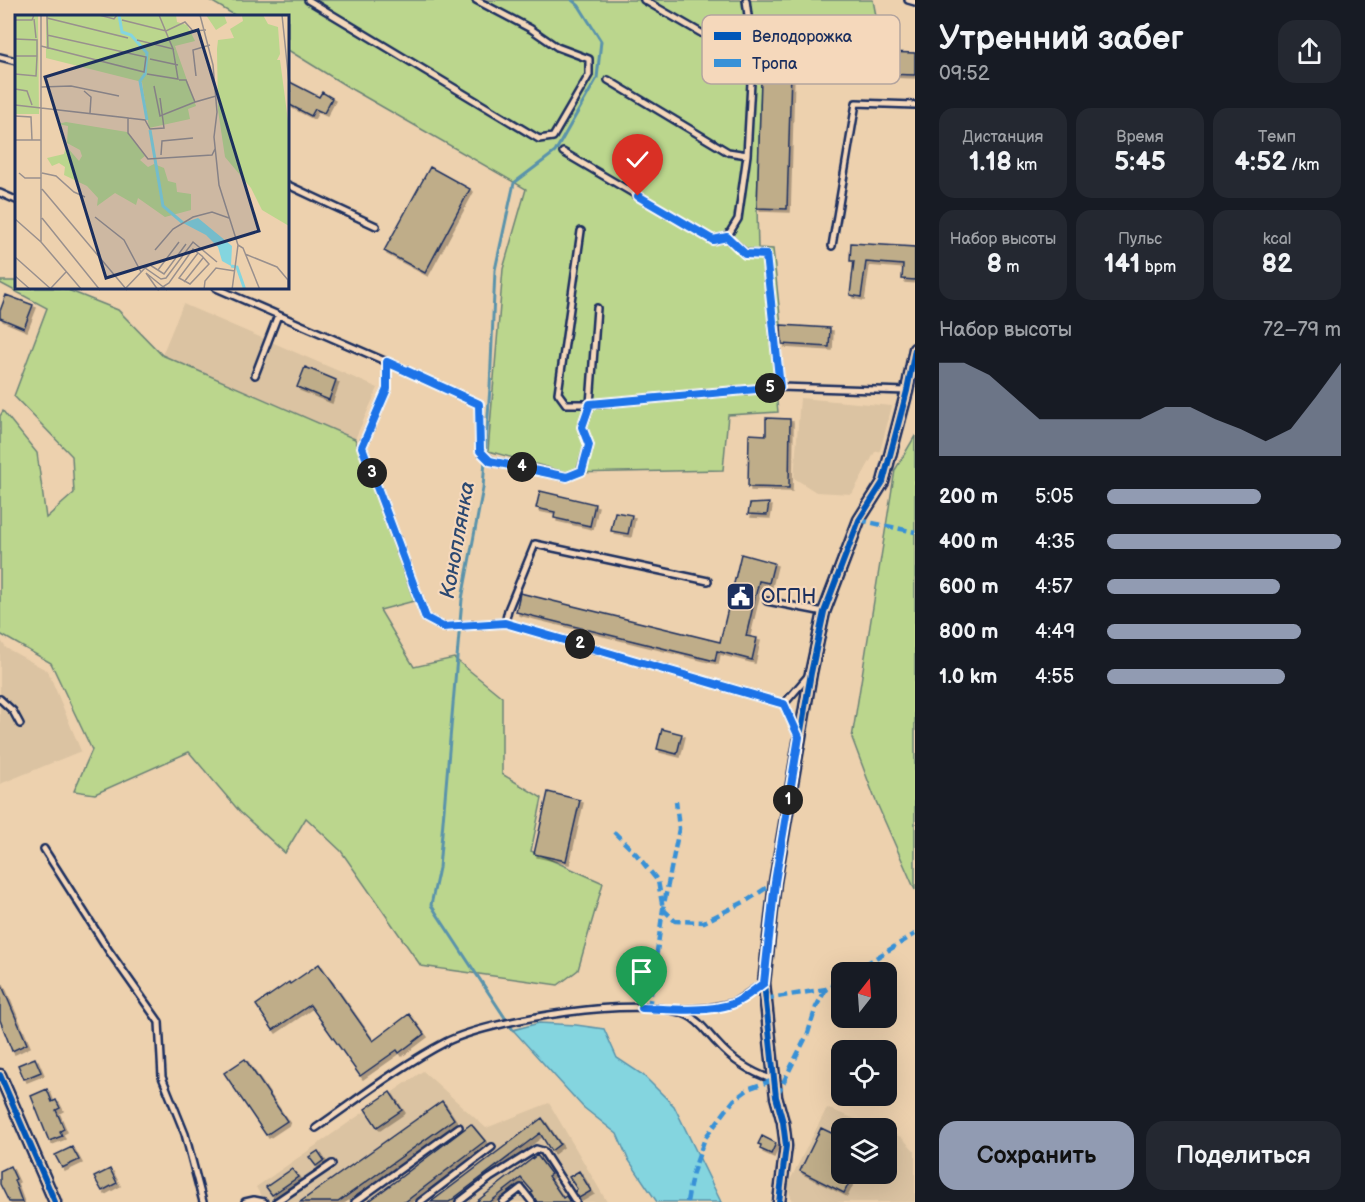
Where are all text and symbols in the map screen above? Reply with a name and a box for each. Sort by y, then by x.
inset map [15,15,290,290]
legend [702,15,900,84]
text: Утренний забег [939,19,1184,59]
button: share [1278,20,1341,83]
text: Велодорожка [752,28,853,47]
text: Тропа [752,55,798,74]
text: 09:52 [939,62,990,86]
text: Дистанция [963,128,1043,147]
text: Время [1116,128,1164,147]
text: Темп [1258,128,1296,147]
pin [612,134,663,196]
icon: check [621,143,654,176]
text: 1.18 [969,147,1012,178]
text: 5:45 [1114,147,1166,178]
text: 4:52 [1235,147,1287,178]
text: km [1012,156,1037,175]
text: /km [1287,156,1319,175]
text: Набор высоты [950,230,1056,249]
text: Пульс [1118,230,1162,249]
text: kcal [1263,230,1291,249]
text: 8 [986,249,1002,280]
text: 141 [1104,249,1140,280]
text: 82 [1261,249,1293,280]
text: m [1002,258,1020,277]
text: bpm [1140,258,1176,277]
text: Набор высоты [939,318,1072,342]
text: 72–79 m [1263,318,1341,342]
pin: 5 [755,373,785,403]
text: 5 [765,378,775,397]
pin: 4 [507,452,537,482]
text: 4 [517,457,527,476]
pin: 3 [357,458,387,488]
text: 3 [367,463,377,482]
water label: Коноплянка [435,480,480,601]
text: 200 m [939,485,998,509]
text: 5:05 [1035,485,1074,509]
text: 400 m [939,530,998,554]
text: 4:35 [1035,530,1075,554]
text: 600 m [939,575,999,599]
text: 4:57 [1035,575,1073,599]
public building icon: ОГПН [724,580,756,612]
place label: ОГПН [761,585,816,609]
text: 800 m [939,620,998,644]
text: 4:49 [1035,620,1075,644]
pin: 2 [565,629,595,659]
text: 2 [575,634,585,653]
text: 1.0 km [939,665,997,689]
text: 4:55 [1035,665,1074,689]
pin: 1 [773,785,803,815]
text: 1 [785,790,791,809]
pin [616,946,667,1008]
icon: arrive [625,955,658,988]
north arrow [831,962,897,1028]
map controls [831,962,897,1184]
button: locate [831,1040,897,1106]
button: layers [831,1118,897,1184]
button: Сохранить [939,1121,1134,1190]
button: Поделиться [1146,1121,1341,1190]

